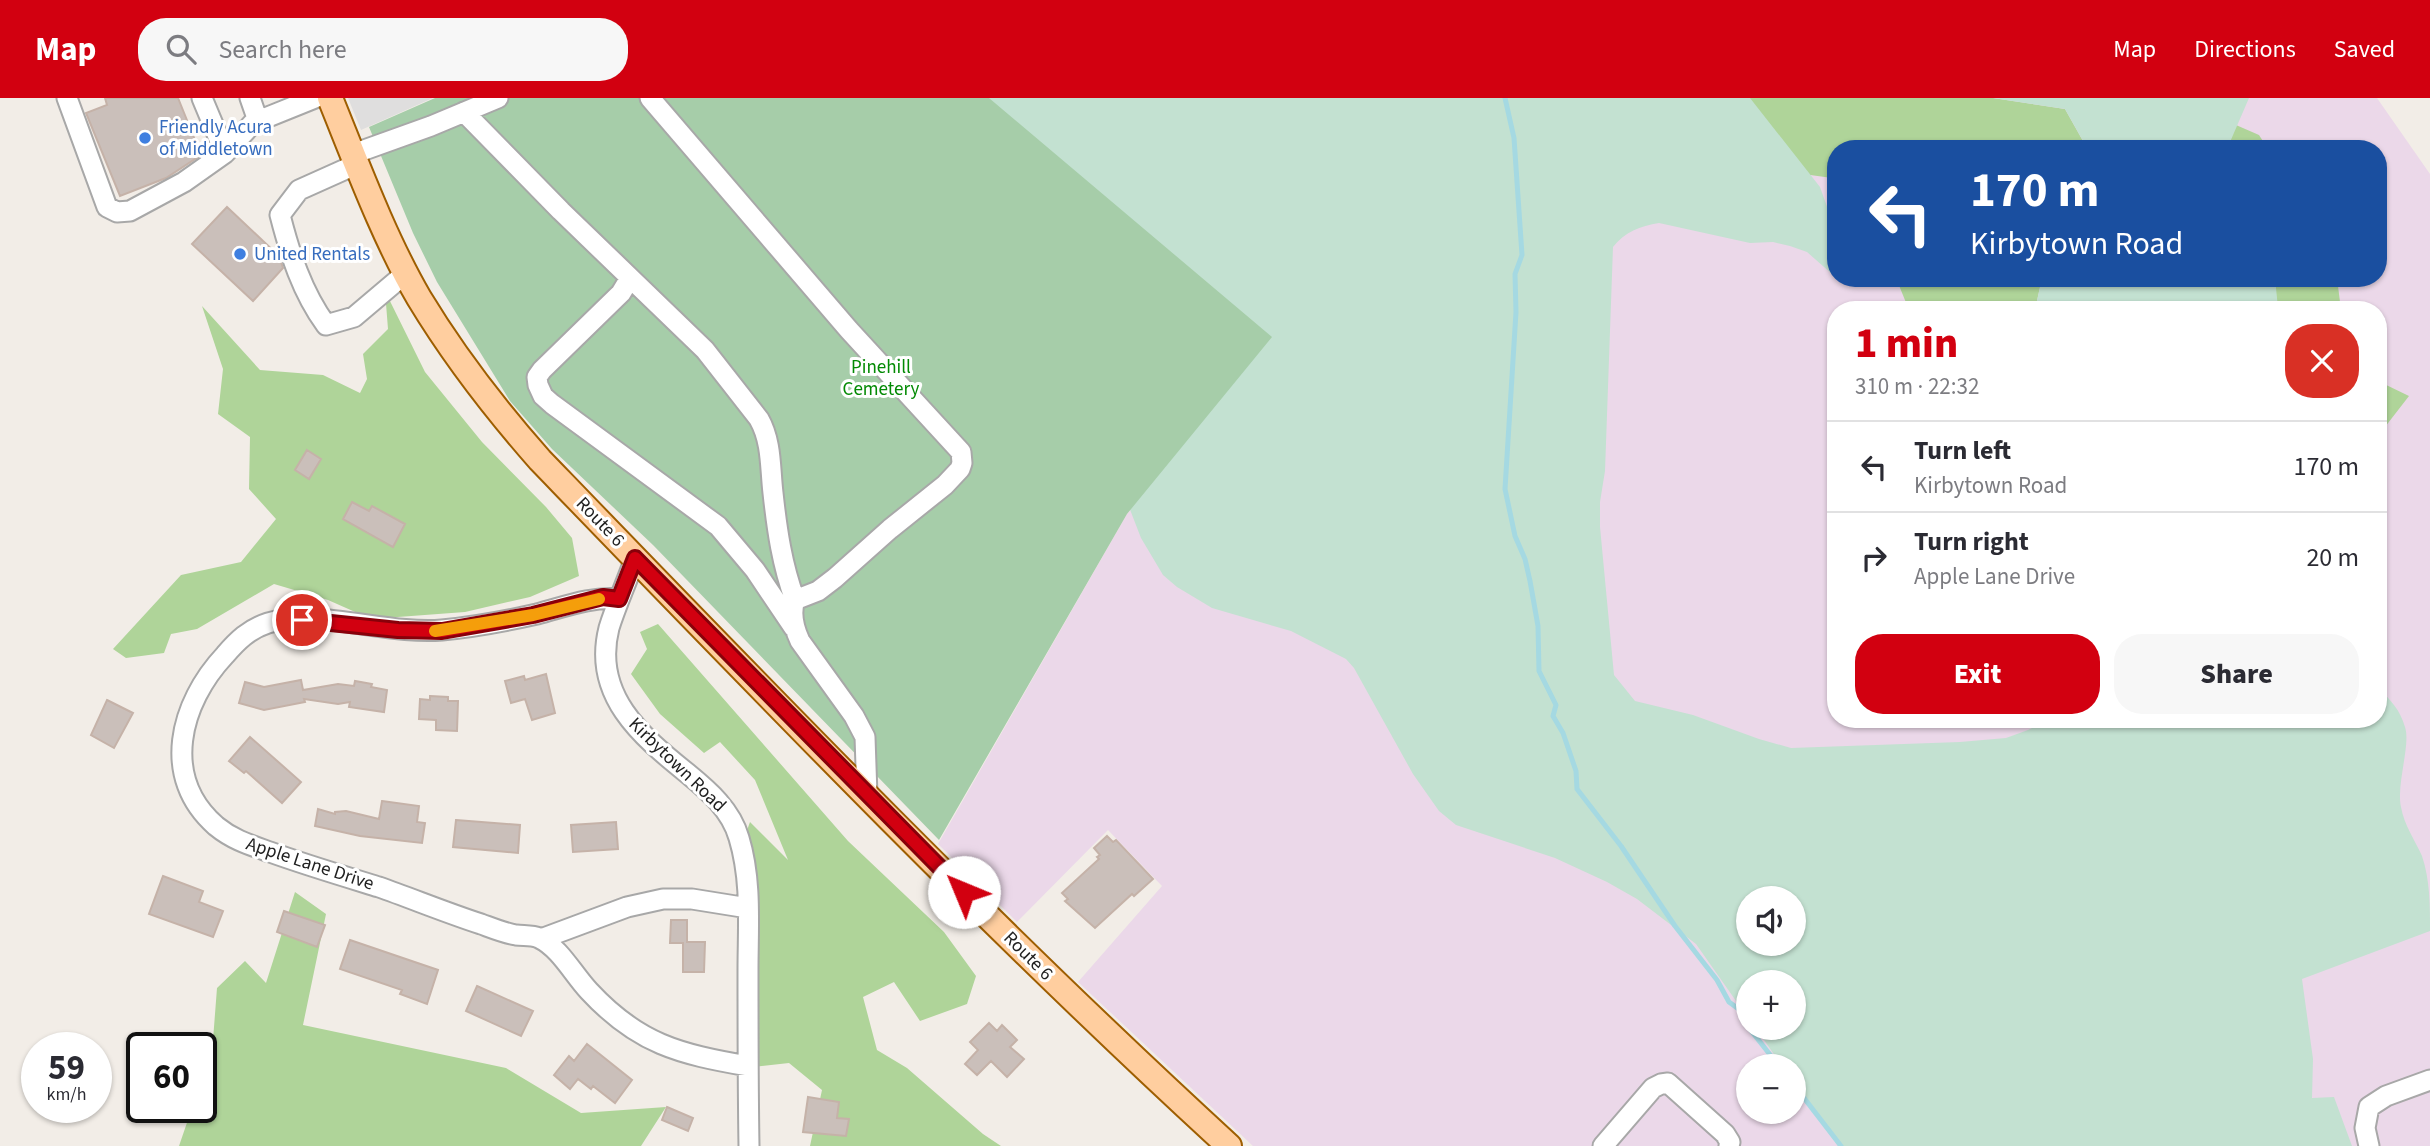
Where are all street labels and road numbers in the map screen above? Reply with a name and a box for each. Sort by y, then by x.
street label: Route 6 [569,491,631,553]
street label: Kirbytown Road [622,711,732,819]
street label: Apple Lane Drive [243,831,377,897]
street label: Route 6 [997,925,1059,987]

